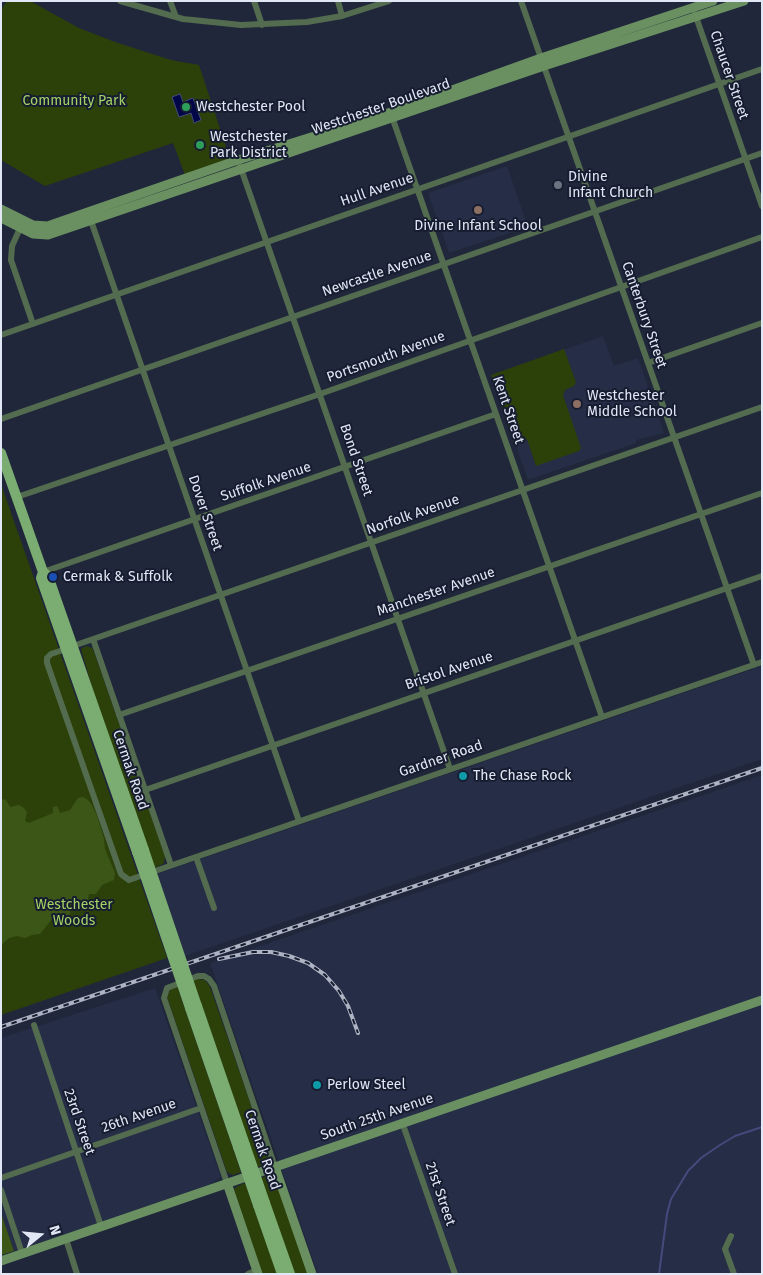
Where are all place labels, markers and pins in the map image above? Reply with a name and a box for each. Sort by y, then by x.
place label: Westchester Pool [196,99,305,115]
marker: Westchester Pool [180,101,192,113]
place label: Westchester Park District [210,129,287,162]
marker: Westchester Park District [194,139,206,151]
place label: Divine Infant Church [568,169,653,202]
marker: Divine Infant Church [552,179,564,191]
marker: Divine Infant School [472,204,484,216]
place label: Divine Infant School [414,218,542,234]
place label: Westchester Middle School [587,388,677,421]
marker: Westchester Middle School [571,398,583,410]
place label: Cermak & Suffolk [63,569,172,585]
marker: Cermak & Suffolk [47,571,59,583]
place label: The Chase Rock [473,768,571,784]
marker: The Chase Rock [457,770,469,782]
place label: Perlow Steel [327,1077,406,1093]
marker: Perlow Steel [311,1079,323,1091]

